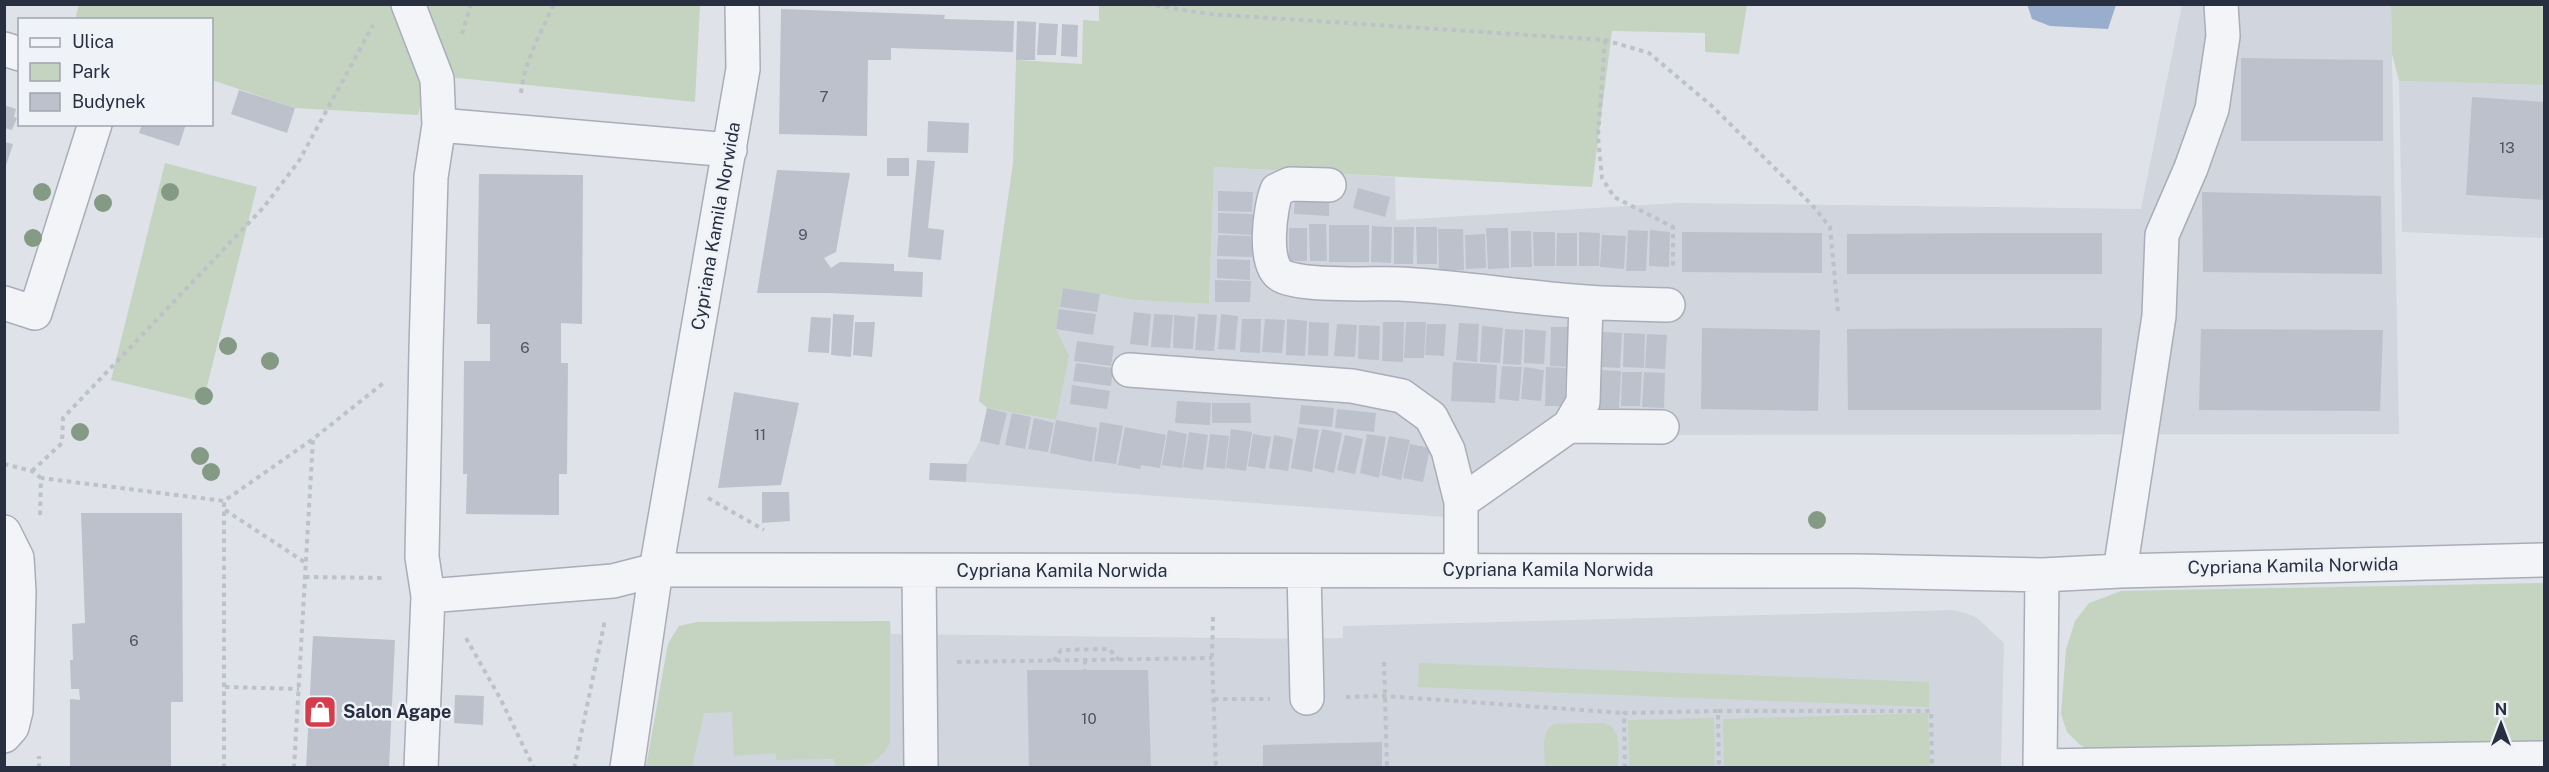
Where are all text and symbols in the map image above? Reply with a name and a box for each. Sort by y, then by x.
legend [18,18,213,126]
text: Ulica [72,31,114,52]
text: Park [72,61,110,82]
house number: 7 [819,88,829,105]
text: Budynek [72,91,146,112]
street label: Cypriana Kamila Norwida [687,120,744,332]
house number: 13 [2499,139,2515,156]
house number: 9 [798,226,808,243]
house number: 6 [520,339,530,356]
house number: 11 [754,426,766,443]
street label: Cypriana Kamila Norwida [2187,553,2399,578]
street label: Cypriana Kamila Norwida [1443,559,1653,580]
street label: Cypriana Kamila Norwida [957,560,1167,581]
house number: 6 [129,632,139,649]
shop icon: Salon Agape [302,694,338,730]
north arrow [2471,694,2531,754]
text: N [2495,700,2507,719]
place label: Salon Agape [343,701,451,722]
house number: 10 [1081,710,1097,727]

